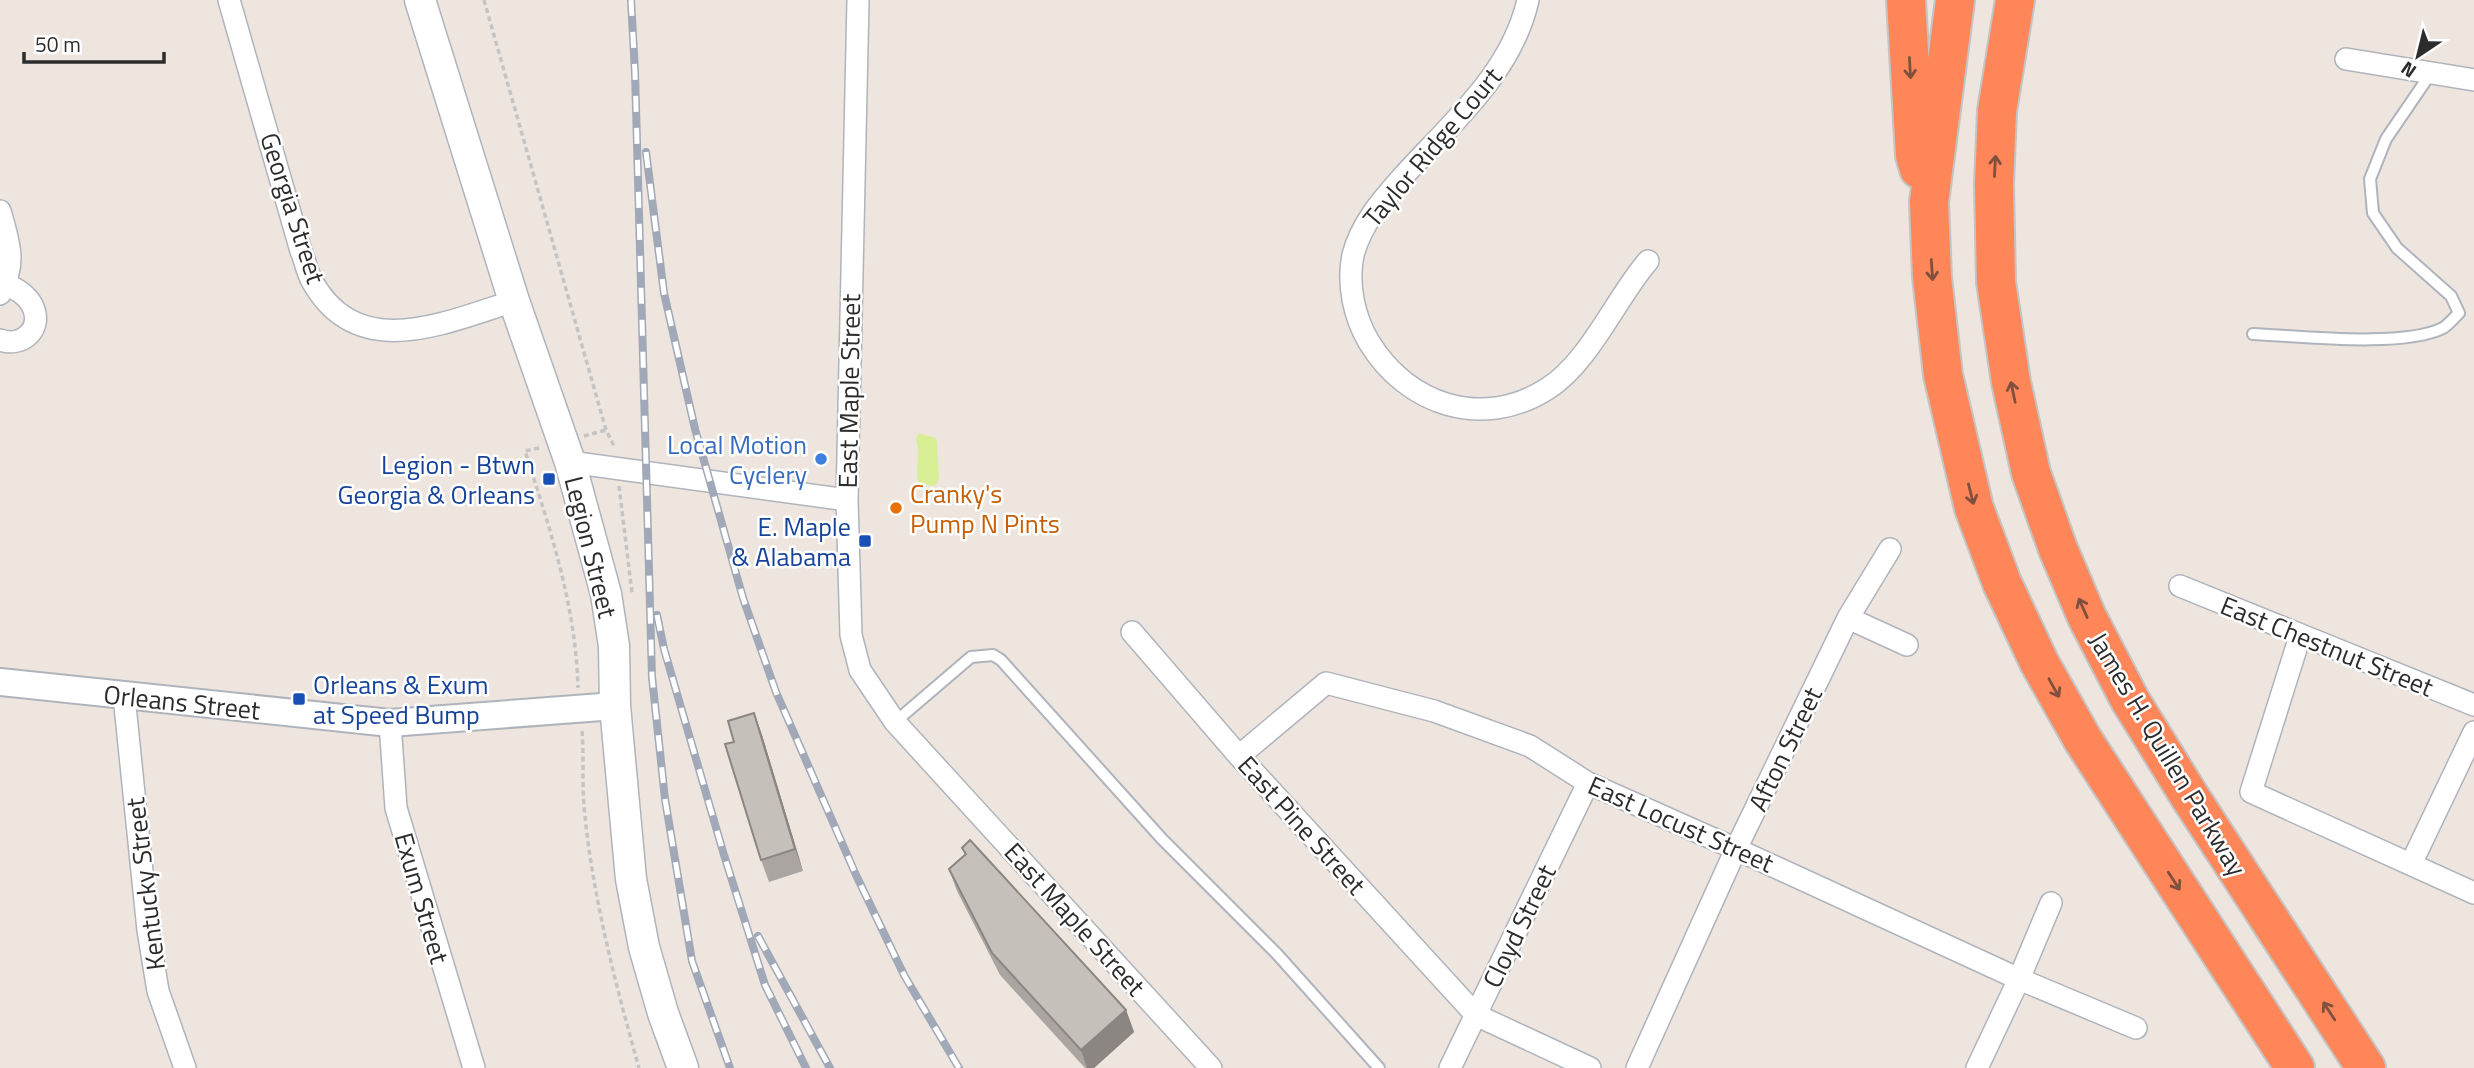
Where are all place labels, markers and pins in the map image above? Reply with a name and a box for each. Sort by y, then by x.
place label: Local Motion Cyclery [667,425,807,494]
place label: Legion - Btwn Georgia & Orleans [338,445,535,514]
marker: Local Motion Cyclery [813,451,829,467]
marker: Legion - Btwn Georgia & Orleans [541,471,557,487]
place label: Cranky's Pump N Pints [910,474,1060,543]
marker: Cranky's Pump N Pints [888,500,904,516]
place label: E. Maple & Alabama [731,507,851,576]
marker: E. Maple & Alabama [857,533,873,549]
place label: Orleans & Exum at Speed Bump [313,665,488,734]
marker: Orleans & Exum at Speed Bump [291,691,307,707]

